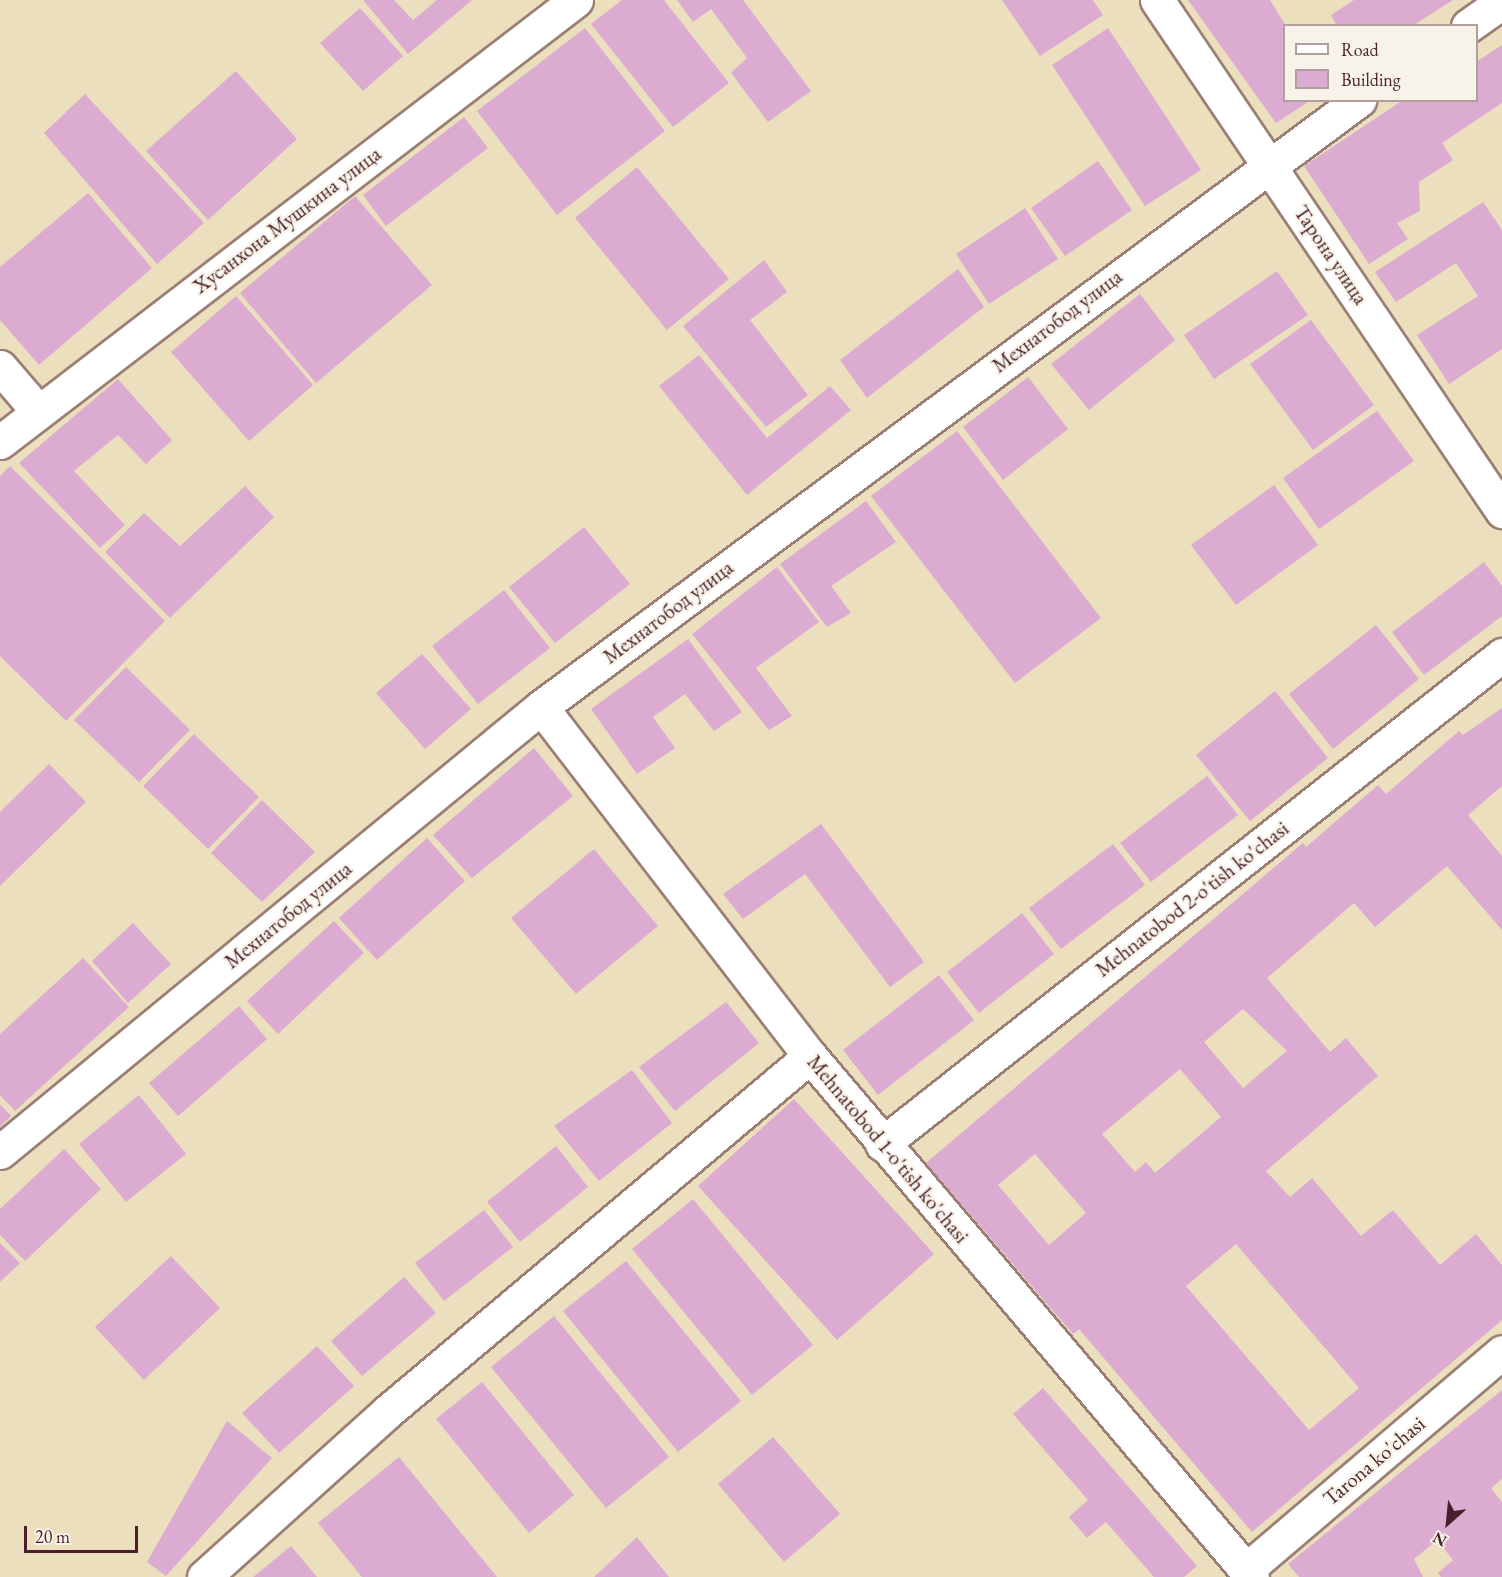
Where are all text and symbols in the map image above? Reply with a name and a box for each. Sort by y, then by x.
legend [1283,24,1478,102]
text: Road [1341,38,1379,61]
text: Building [1341,68,1401,91]
street label: Хусанхона Мушкина улица [188,141,386,299]
street label: Тарона улица [1289,201,1373,309]
street label: Мехнатобод улица [987,264,1127,378]
street label: Мехнатобод улица [598,555,738,669]
street label: Mehnatobod 2-o'tish ko'chasi [1090,816,1294,982]
street label: Мехнатобод улица [219,856,357,974]
street label: Mehnatobod 1-o'tish ko'chasi [802,1050,974,1248]
street label: Tarona ko'chasi [1318,1411,1430,1511]
north arrow [1418,1493,1478,1553]
scale bar [27,1514,141,1552]
text: 20 m [35,1525,70,1548]
text: N [1429,1527,1450,1552]

